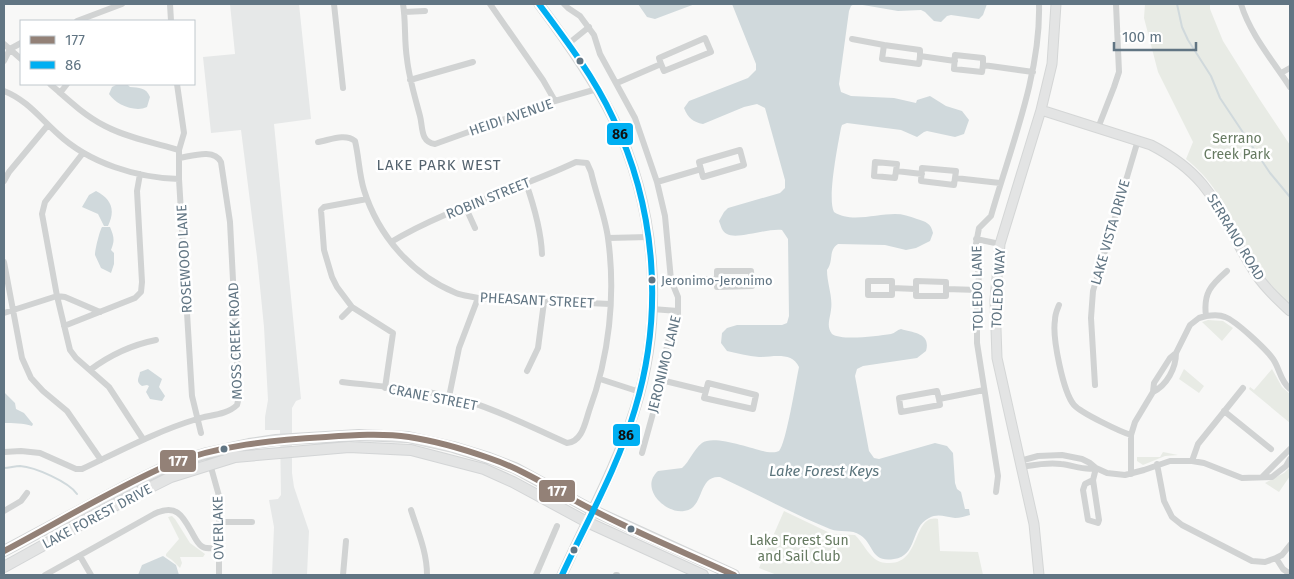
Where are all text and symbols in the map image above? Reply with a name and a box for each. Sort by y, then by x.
legend [20,20,195,85]
scale bar [1114,20,1196,52]
text: 100 m [1122,28,1162,46]
text: 177 [65,31,85,49]
text: 86 [65,56,81,74]
unlabelled marker [575,56,585,66]
street label: HEIDI AVENUE [467,95,555,140]
line badge: 86 [606,122,634,146]
text: 86 [612,126,628,143]
park label: Serrano Creek Park [1204,130,1271,163]
district label: LAKE PARK WEST [376,156,502,174]
street label: ROBIN STREET [444,174,533,223]
street label: LAKE VISTA DRIVE [1087,177,1134,287]
street label: SERRANO ROAD [1203,191,1268,284]
street label: ROSEWOOD LANE [173,204,196,314]
street label: TOLEDO LANE [968,245,987,331]
street label: TOLEDO WAY [988,247,1009,328]
place label: Jeronimo-Jeronimo [661,273,773,288]
marker: Jeronimo-Jeronimo [647,275,657,285]
street label: MOSS CREEK ROAD [225,282,246,400]
street label: PHEASANT STREET [479,289,595,312]
street label: JERONIMO LANE [644,314,685,415]
street label: CRANE STREET [387,381,480,415]
line badge: 86 [612,423,641,447]
text: 86 [618,427,634,444]
unlabelled marker [219,444,229,454]
line badge: 177 [159,449,197,473]
text: 177 [168,453,188,470]
water label: Lake Forest Keys [769,462,879,480]
line badge: 177 [538,479,576,503]
street label: LAKE FOREST DRIVE [39,480,155,553]
text: 177 [547,483,567,500]
street label: OVERLAKE [209,496,228,560]
unlabelled marker [626,524,636,534]
park label: Lake Forest Sun and Sail Club [749,532,849,565]
unlabelled marker [569,545,579,555]

